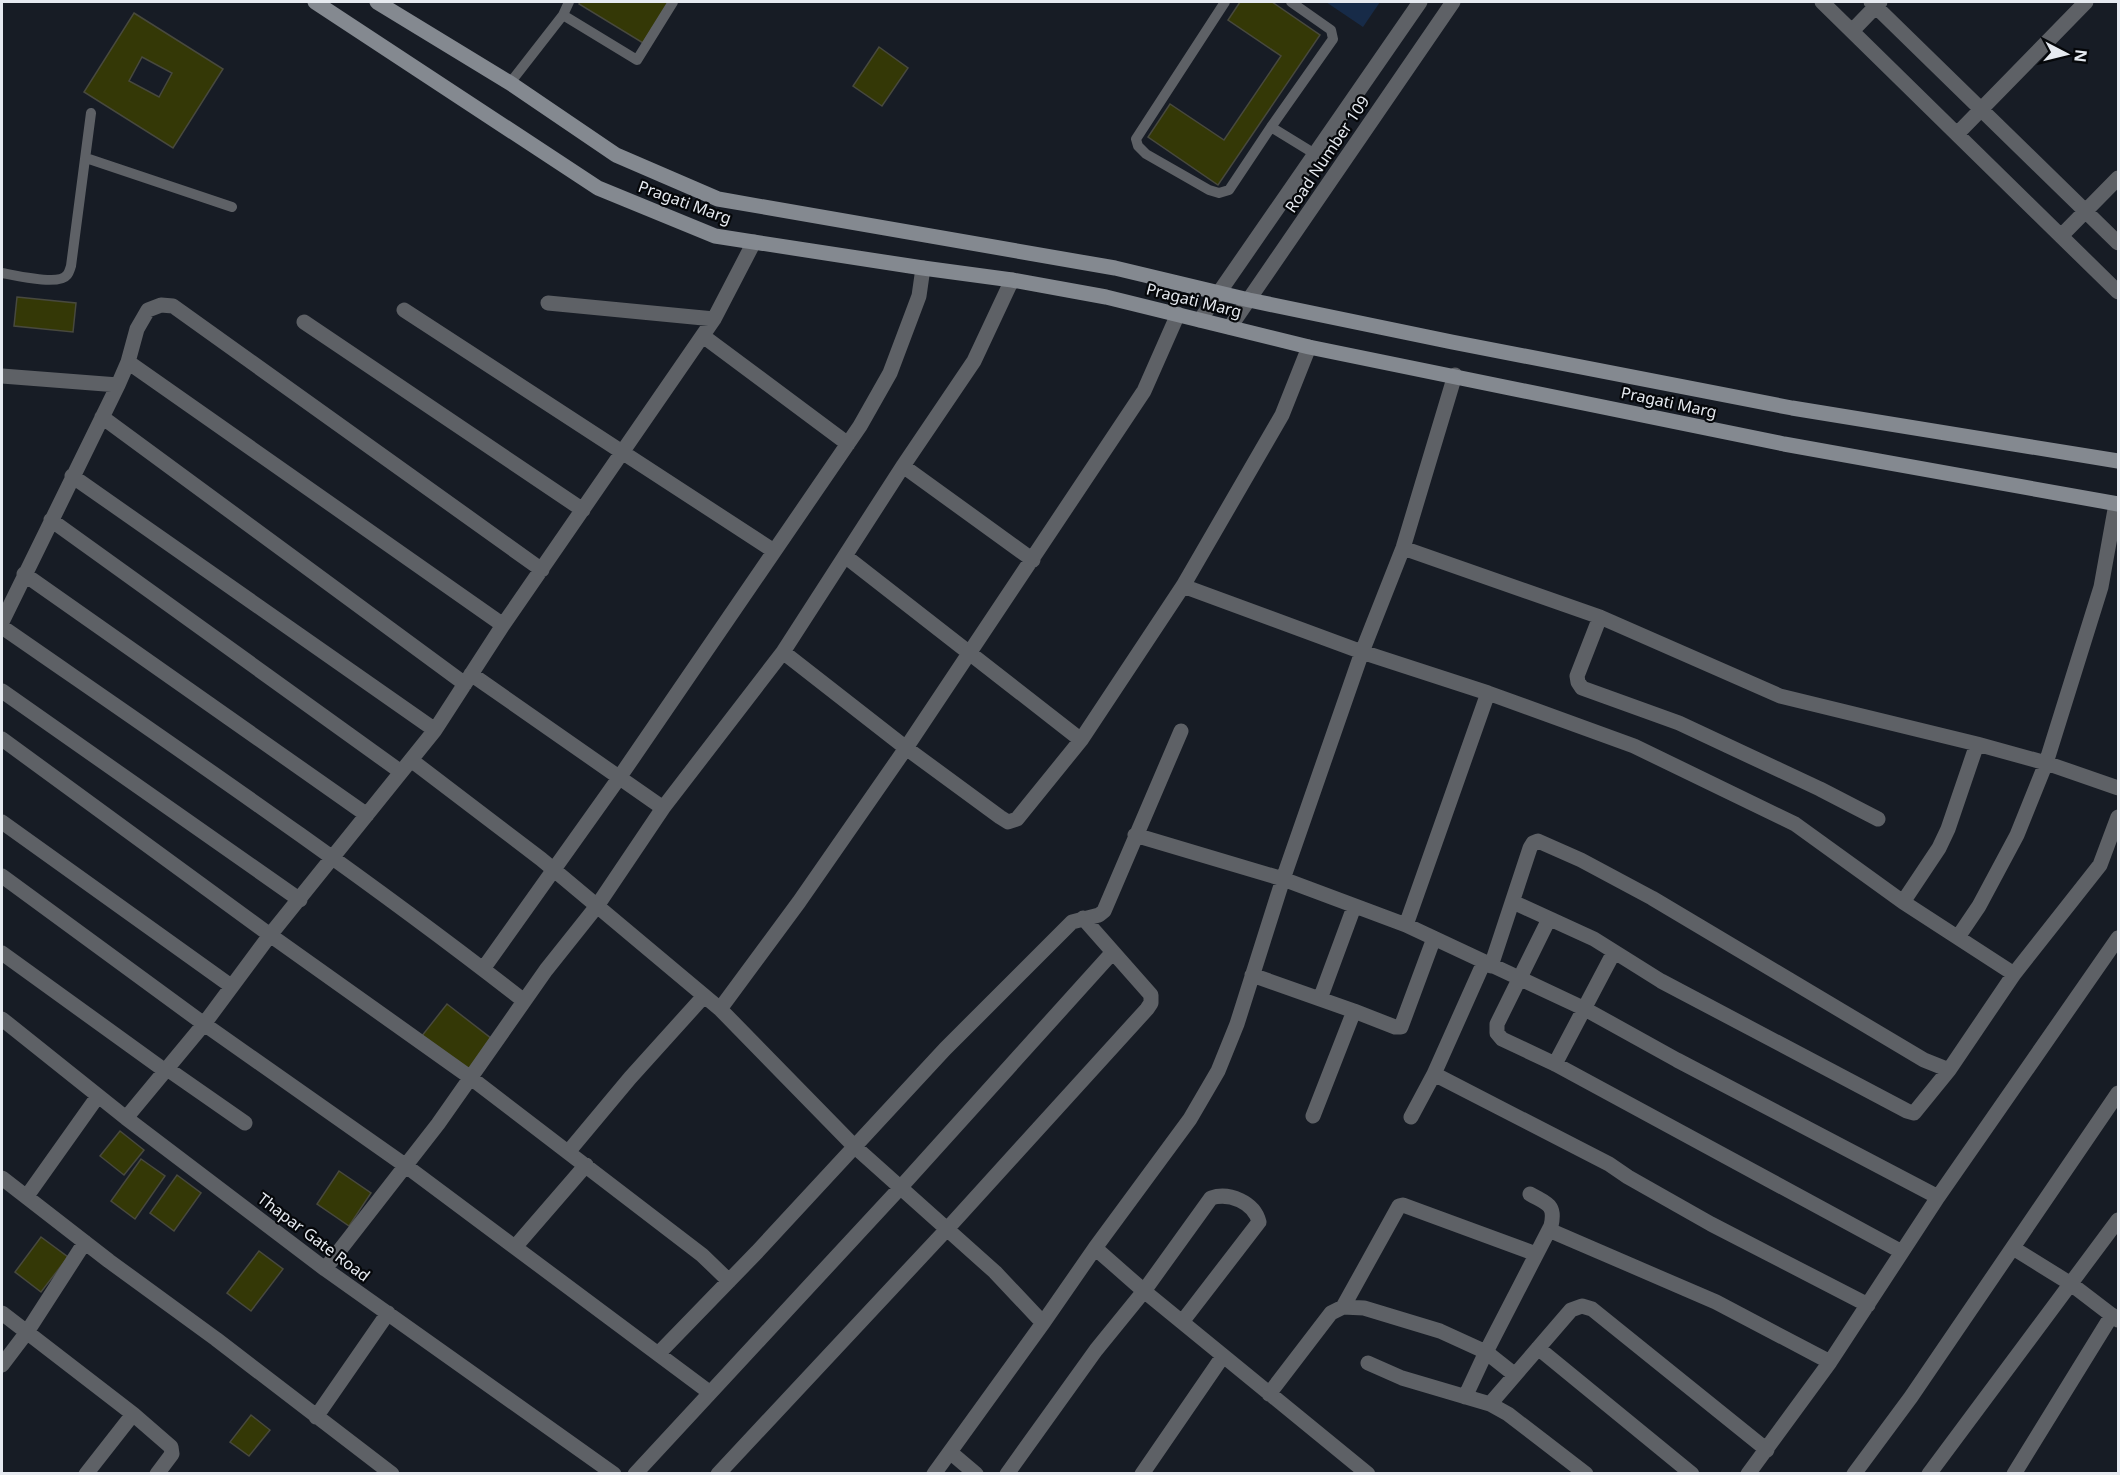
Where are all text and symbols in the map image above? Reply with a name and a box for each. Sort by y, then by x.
north arrow [2036,24,2096,84]
text: N [2069,48,2093,64]
street label: Road Number 109 [1280,91,1374,217]
street label: Pragati Marg [635,175,735,229]
street label: Pragati Marg [1144,278,1244,322]
street label: Pragati Marg [1619,381,1719,423]
street label: Thapar Gate Road [253,1187,375,1287]

